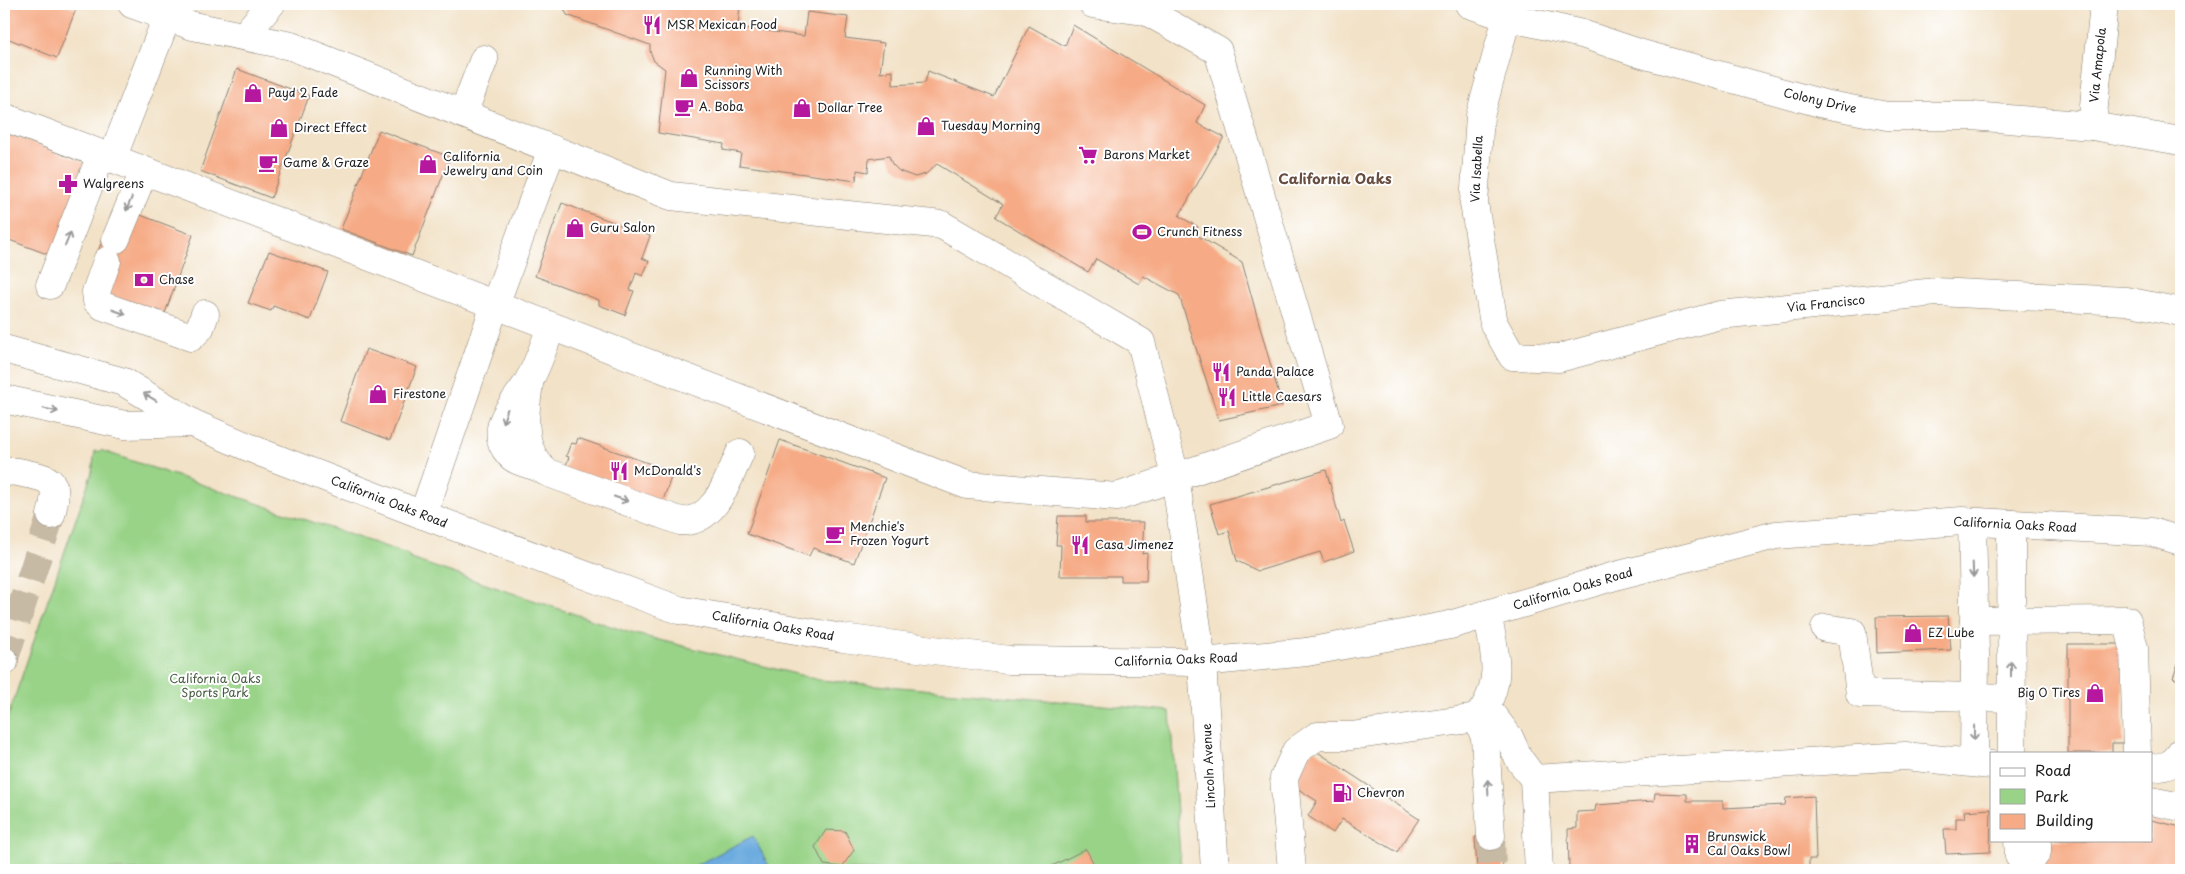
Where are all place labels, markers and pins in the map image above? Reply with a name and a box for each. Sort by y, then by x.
restaurant icon: MSR Mexican Food [641,14,663,36]
place label: MSR Mexican Food [667,15,777,33]
place label: Running With Scissors [704,61,782,93]
shop icon: Running With Scissors [678,67,700,89]
shop icon: Payd 2 Fade [242,82,264,104]
place label: Payd 2 Fade [268,83,338,101]
cafe icon: A. Boba [673,96,695,118]
place label: A. Boba [699,97,744,115]
shop icon: Dollar Tree [791,97,813,119]
place label: Dollar Tree [817,98,883,116]
shop icon: Tuesday Morning [915,115,937,137]
place label: Tuesday Morning [941,116,1040,134]
shop icon: Direct Effect [268,117,290,139]
place label: Direct Effect [294,118,367,136]
supermarket icon: Barons Market [1077,144,1099,166]
place label: Barons Market [1103,145,1190,163]
place label: California Jewelry and Coin [443,147,543,179]
cafe icon: Game & Graze [257,152,279,174]
place label: Game & Graze [283,153,369,171]
shop icon: California Jewelry and Coin [417,153,439,175]
pharmacy icon: Walgreens [57,173,79,195]
place label: Walgreens [83,174,144,192]
shop icon: Guru Salon [564,217,586,239]
place label: Guru Salon [590,218,655,236]
sports icon: Crunch Fitness [1131,221,1153,243]
place label: Crunch Fitness [1157,222,1242,240]
bank icon: Chase [133,269,155,291]
place label: Chase [159,270,194,288]
restaurant icon: Panda Palace [1210,361,1232,383]
place label: Panda Palace [1236,362,1314,380]
shop icon: Firestone [367,383,389,405]
place label: Firestone [393,384,446,402]
restaurant icon: Little Caesars [1216,386,1238,408]
place label: Little Caesars [1242,387,1322,405]
restaurant icon: McDonald's [608,460,630,482]
place label: McDonald's [634,461,702,479]
place label: Menchie's Frozen Yogurt [850,517,929,549]
cafe icon: Menchie's Frozen Yogurt [824,523,846,545]
restaurant icon: Casa Jimenez [1069,534,1091,556]
place label: Casa Jimenez [1095,535,1174,553]
shop icon: EZ Lube [1902,622,1924,644]
place label: EZ Lube [1928,623,1975,641]
shop icon: Big O Tires [2084,682,2106,704]
place label: Big O Tires [2017,683,2081,701]
fuel station icon: Chevron [1331,782,1353,804]
place label: Chevron [1357,783,1405,801]
place label: Brunswick Cal Oaks Bowl [1707,827,1791,859]
building icon: Brunswick Cal Oaks Bowl [1681,833,1703,855]

